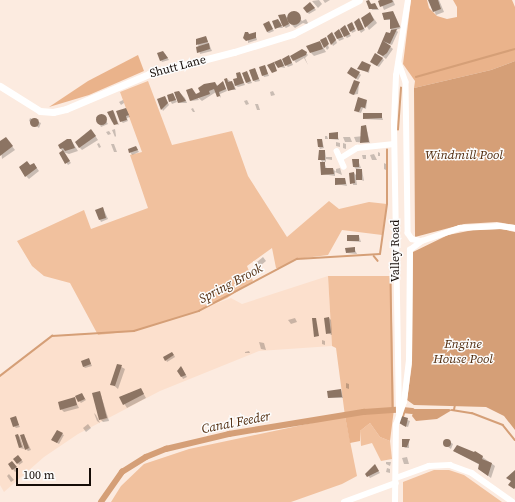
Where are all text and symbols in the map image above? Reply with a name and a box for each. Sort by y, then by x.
street label: Shutt Lane [148,53,208,81]
water label: Windmill Pool [425,147,503,163]
street label: Valley Road [389,220,403,282]
water label: Spring Brook [196,261,266,307]
water label: Engine House Pool [433,337,493,368]
water label: Canal Feeder [200,409,272,437]
scale bar [18,460,93,486]
text: 100 m [23,467,55,483]

